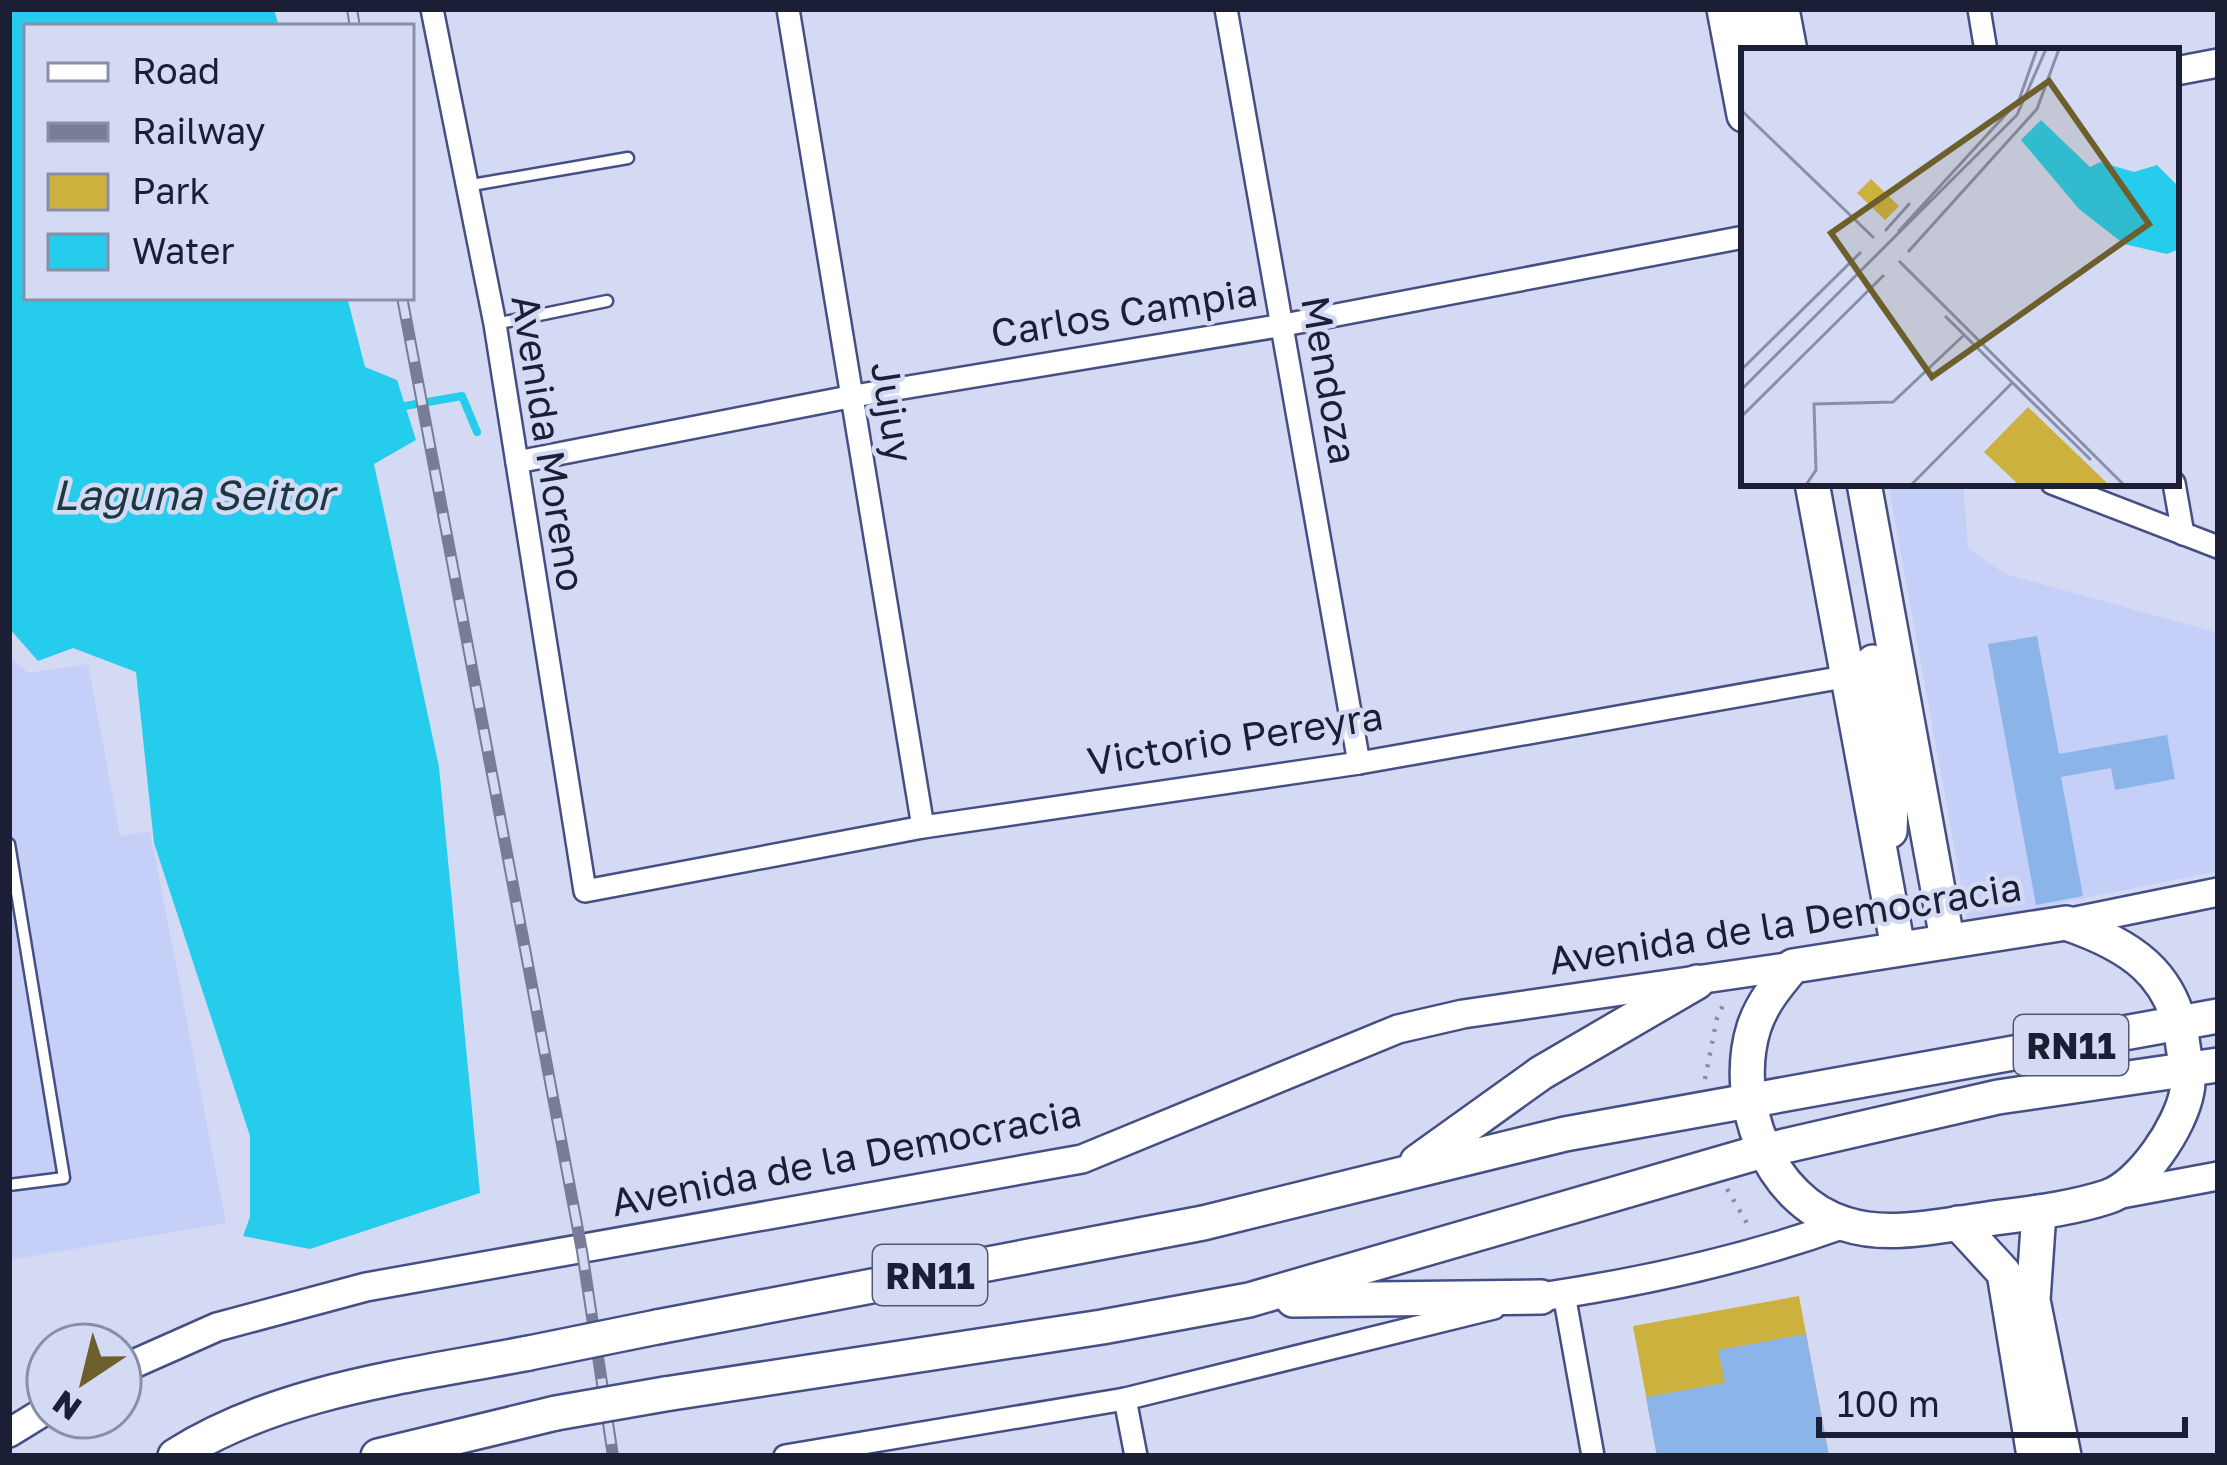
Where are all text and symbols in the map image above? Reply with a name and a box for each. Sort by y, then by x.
legend [24,24,414,300]
inset map [1741,48,2179,486]
text: Road [132,49,220,92]
text: Railway [132,109,266,152]
text: Park [132,169,210,212]
text: Water [132,229,234,272]
street label: Carlos Campia [987,268,1261,356]
street label: Avenida Moreno [502,291,596,595]
street label: Mendoza [1292,292,1368,468]
street label: Jujuy [862,358,924,466]
water label: Laguna Seitor [53,469,339,519]
street label: Victorio Pereyra [1084,691,1386,785]
street label: Avenida de la Democracia [1545,862,2025,984]
road number: RN11 [2014,1015,2128,1075]
street label: Avenida de la Democracia [607,1088,1085,1226]
road number: RN11 [873,1245,987,1305]
north arrow [24,1321,144,1441]
scale bar [1819,1363,2185,1437]
text: 100 m [1837,1382,1940,1425]
text: N [45,1383,88,1429]

